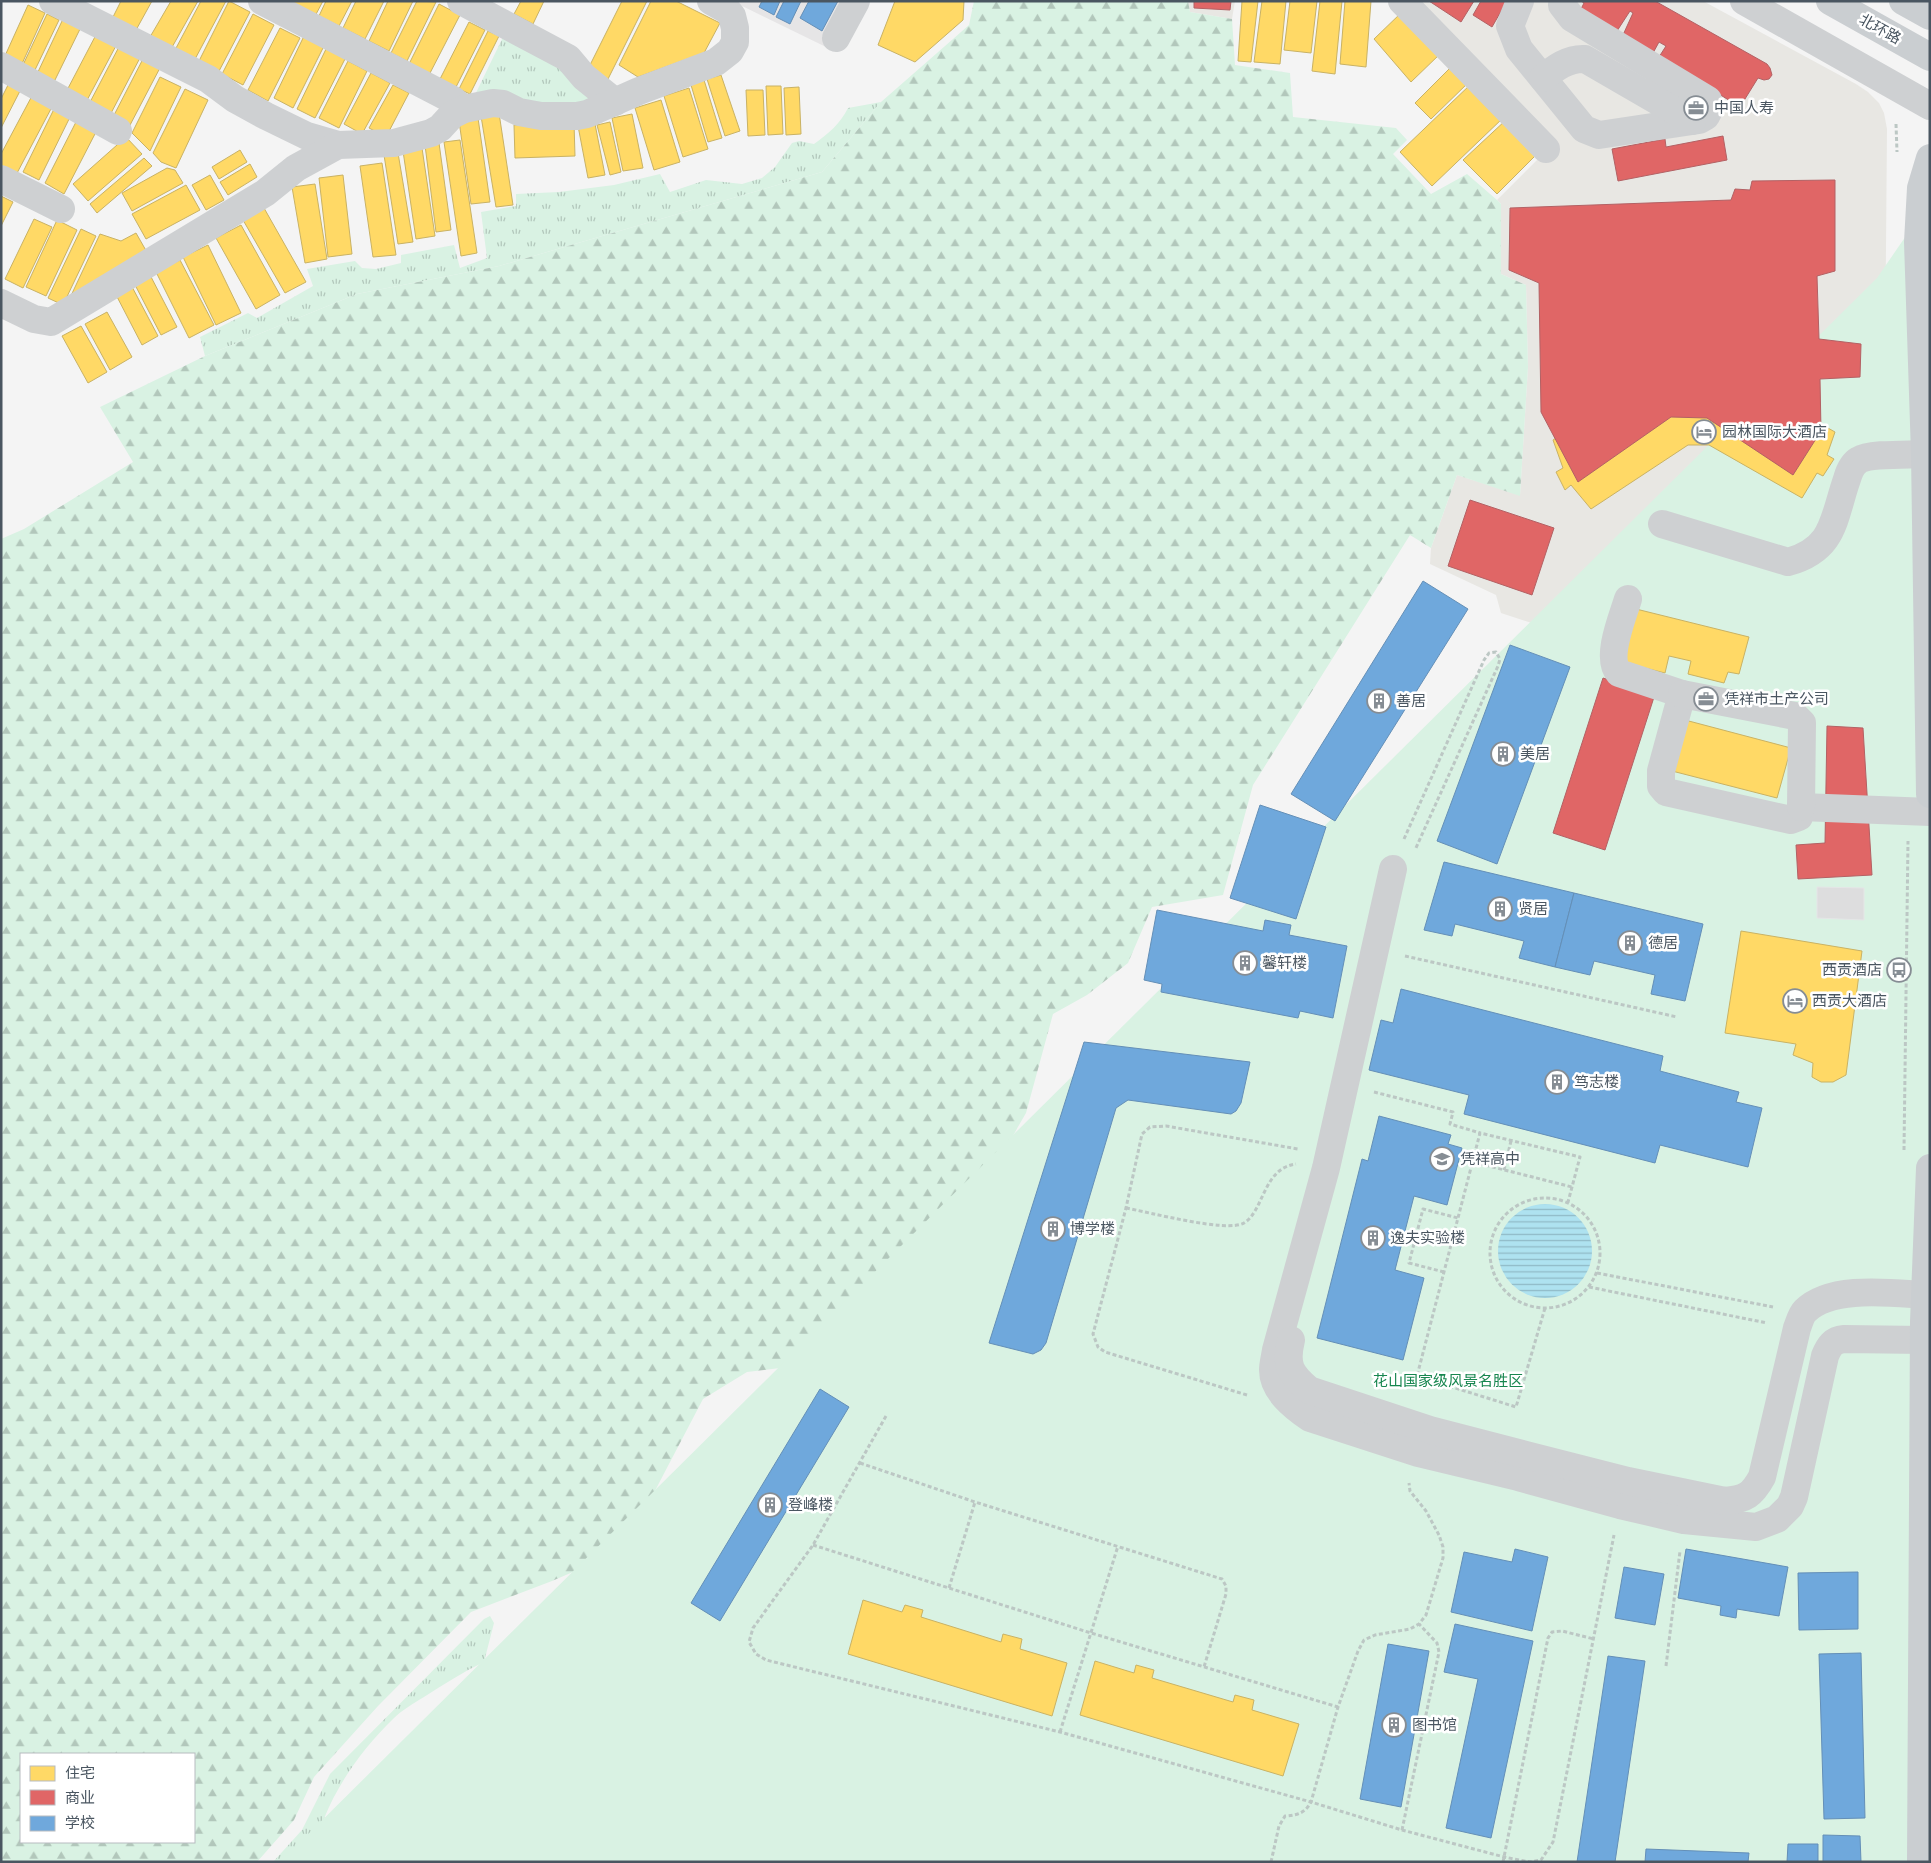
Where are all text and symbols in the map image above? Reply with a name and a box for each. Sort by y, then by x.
street label: 北环路 [1856,10,1904,48]
office icon: 中国人寿 [1683,95,1709,121]
place label: 中国人寿 [1714,99,1774,117]
hotel icon: 园林国际大酒店 [1691,419,1717,445]
place label: 园林国际大酒店 [1722,423,1827,441]
office icon: 凭祥市土产公司 [1693,686,1719,712]
building icon: 善居 [1366,688,1392,714]
place label: 凭祥市土产公司 [1724,690,1829,708]
place label: 善居 [1396,692,1426,710]
building icon: 美居 [1490,741,1516,767]
place label: 美居 [1520,745,1550,763]
building icon: 贤居 [1487,896,1513,922]
place label: 贤居 [1518,900,1548,918]
building icon: 德居 [1617,930,1643,956]
place label: 德居 [1648,934,1678,952]
building icon: 馨轩楼 [1232,950,1258,976]
place label: 馨轩楼 [1262,954,1307,972]
bus stop icon: 西贡酒店 [1886,957,1912,983]
place label: 西贡酒店 [1822,961,1882,979]
hotel icon: 西贡大酒店 [1782,988,1808,1014]
place label: 西贡大酒店 [1812,992,1887,1010]
building icon: 笃志楼 [1544,1069,1570,1095]
place label: 笃志楼 [1574,1073,1619,1091]
school or university icon: 凭祥高中 [1429,1146,1455,1172]
place label: 凭祥高中 [1460,1150,1520,1168]
building icon: 博学楼 [1040,1216,1066,1242]
place label: 博学楼 [1070,1220,1115,1238]
building icon: 逸夫实验楼 [1360,1225,1386,1251]
place label: 逸夫实验楼 [1390,1229,1465,1247]
park label: 花山国家级风景名胜区 [1373,1372,1523,1390]
building icon: 登峰楼 [757,1492,783,1518]
place label: 登峰楼 [788,1496,833,1514]
building icon: 图书馆 [1381,1712,1407,1738]
place label: 图书馆 [1412,1716,1457,1734]
legend [20,1753,195,1843]
text: 住宅 [65,1764,95,1782]
text: 商业 [65,1789,95,1807]
text: 学校 [65,1814,95,1832]

